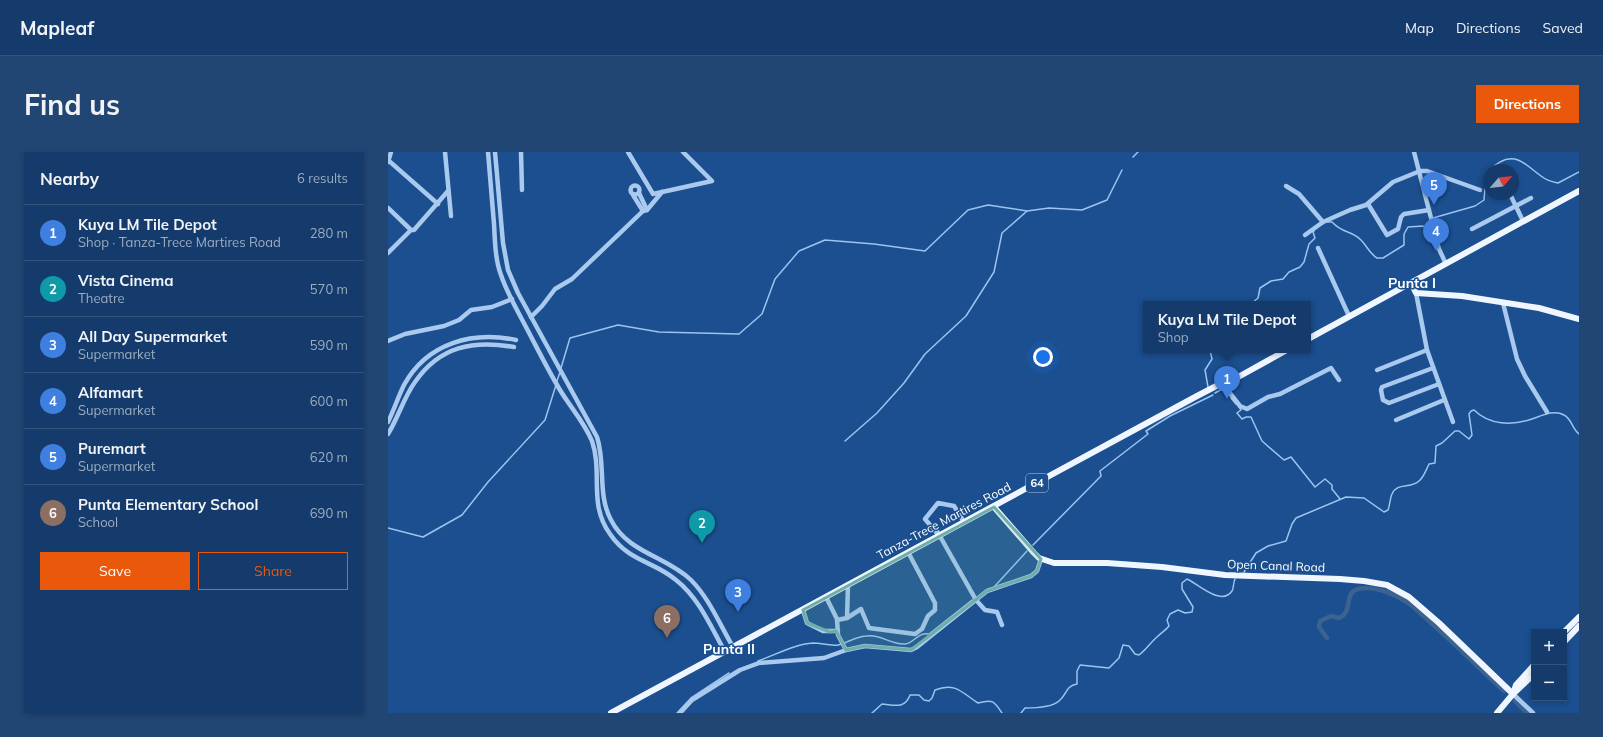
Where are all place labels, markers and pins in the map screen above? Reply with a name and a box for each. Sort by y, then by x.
pin: 5 [1421,172,1447,205]
pin: 4 [1423,218,1449,251]
pin: 1 [1214,366,1240,399]
pin: 2 [689,510,715,543]
pin: 3 [725,579,751,612]
pin: 6 [654,605,680,638]

